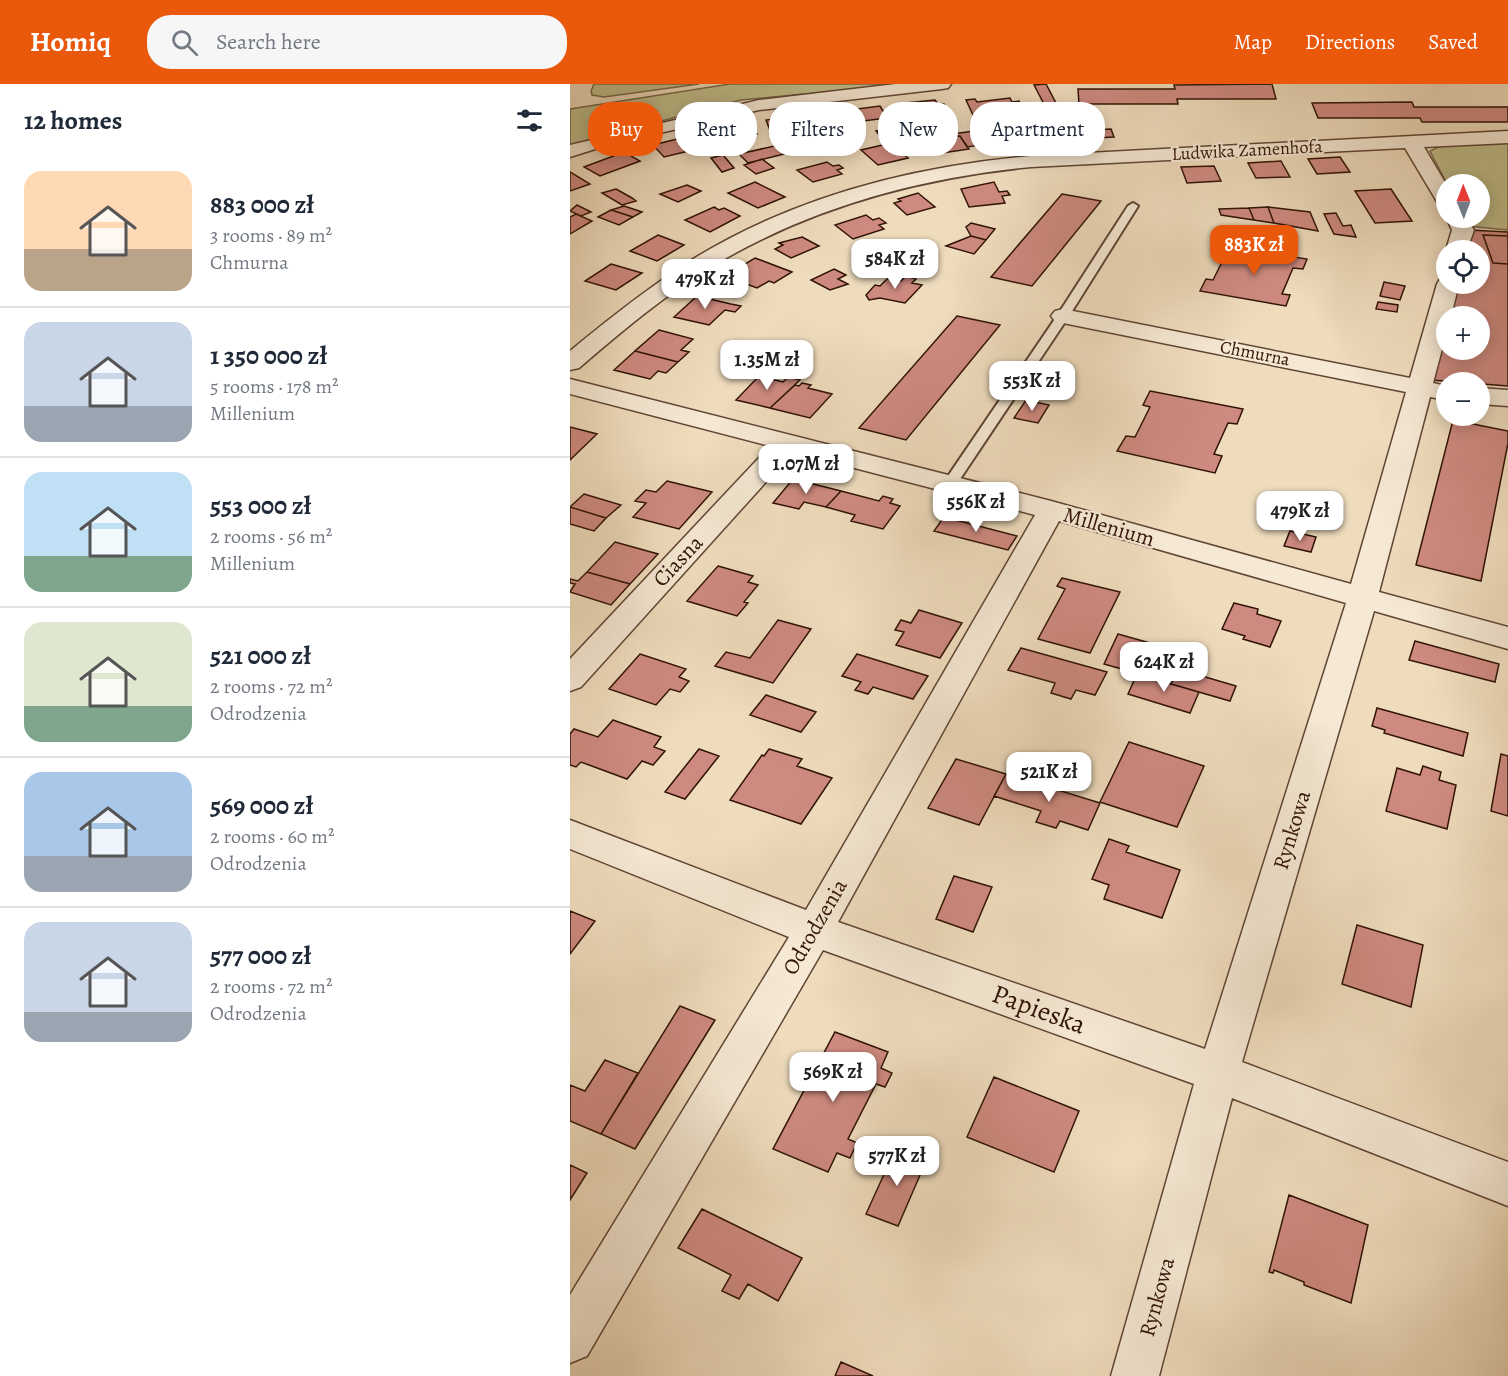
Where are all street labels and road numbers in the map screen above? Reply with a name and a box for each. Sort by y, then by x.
street label: Ludwika Zamenhofa [1171,134,1324,166]
street label: Chmurna [1218,334,1293,372]
street label: Millenium [1060,500,1158,554]
street label: Ciasna [646,528,710,594]
street label: Rynkowa [1266,786,1318,873]
street label: Odrodzenia [775,873,855,981]
street label: Papieska [987,975,1091,1043]
street label: Rynkowa [1132,1253,1182,1340]

